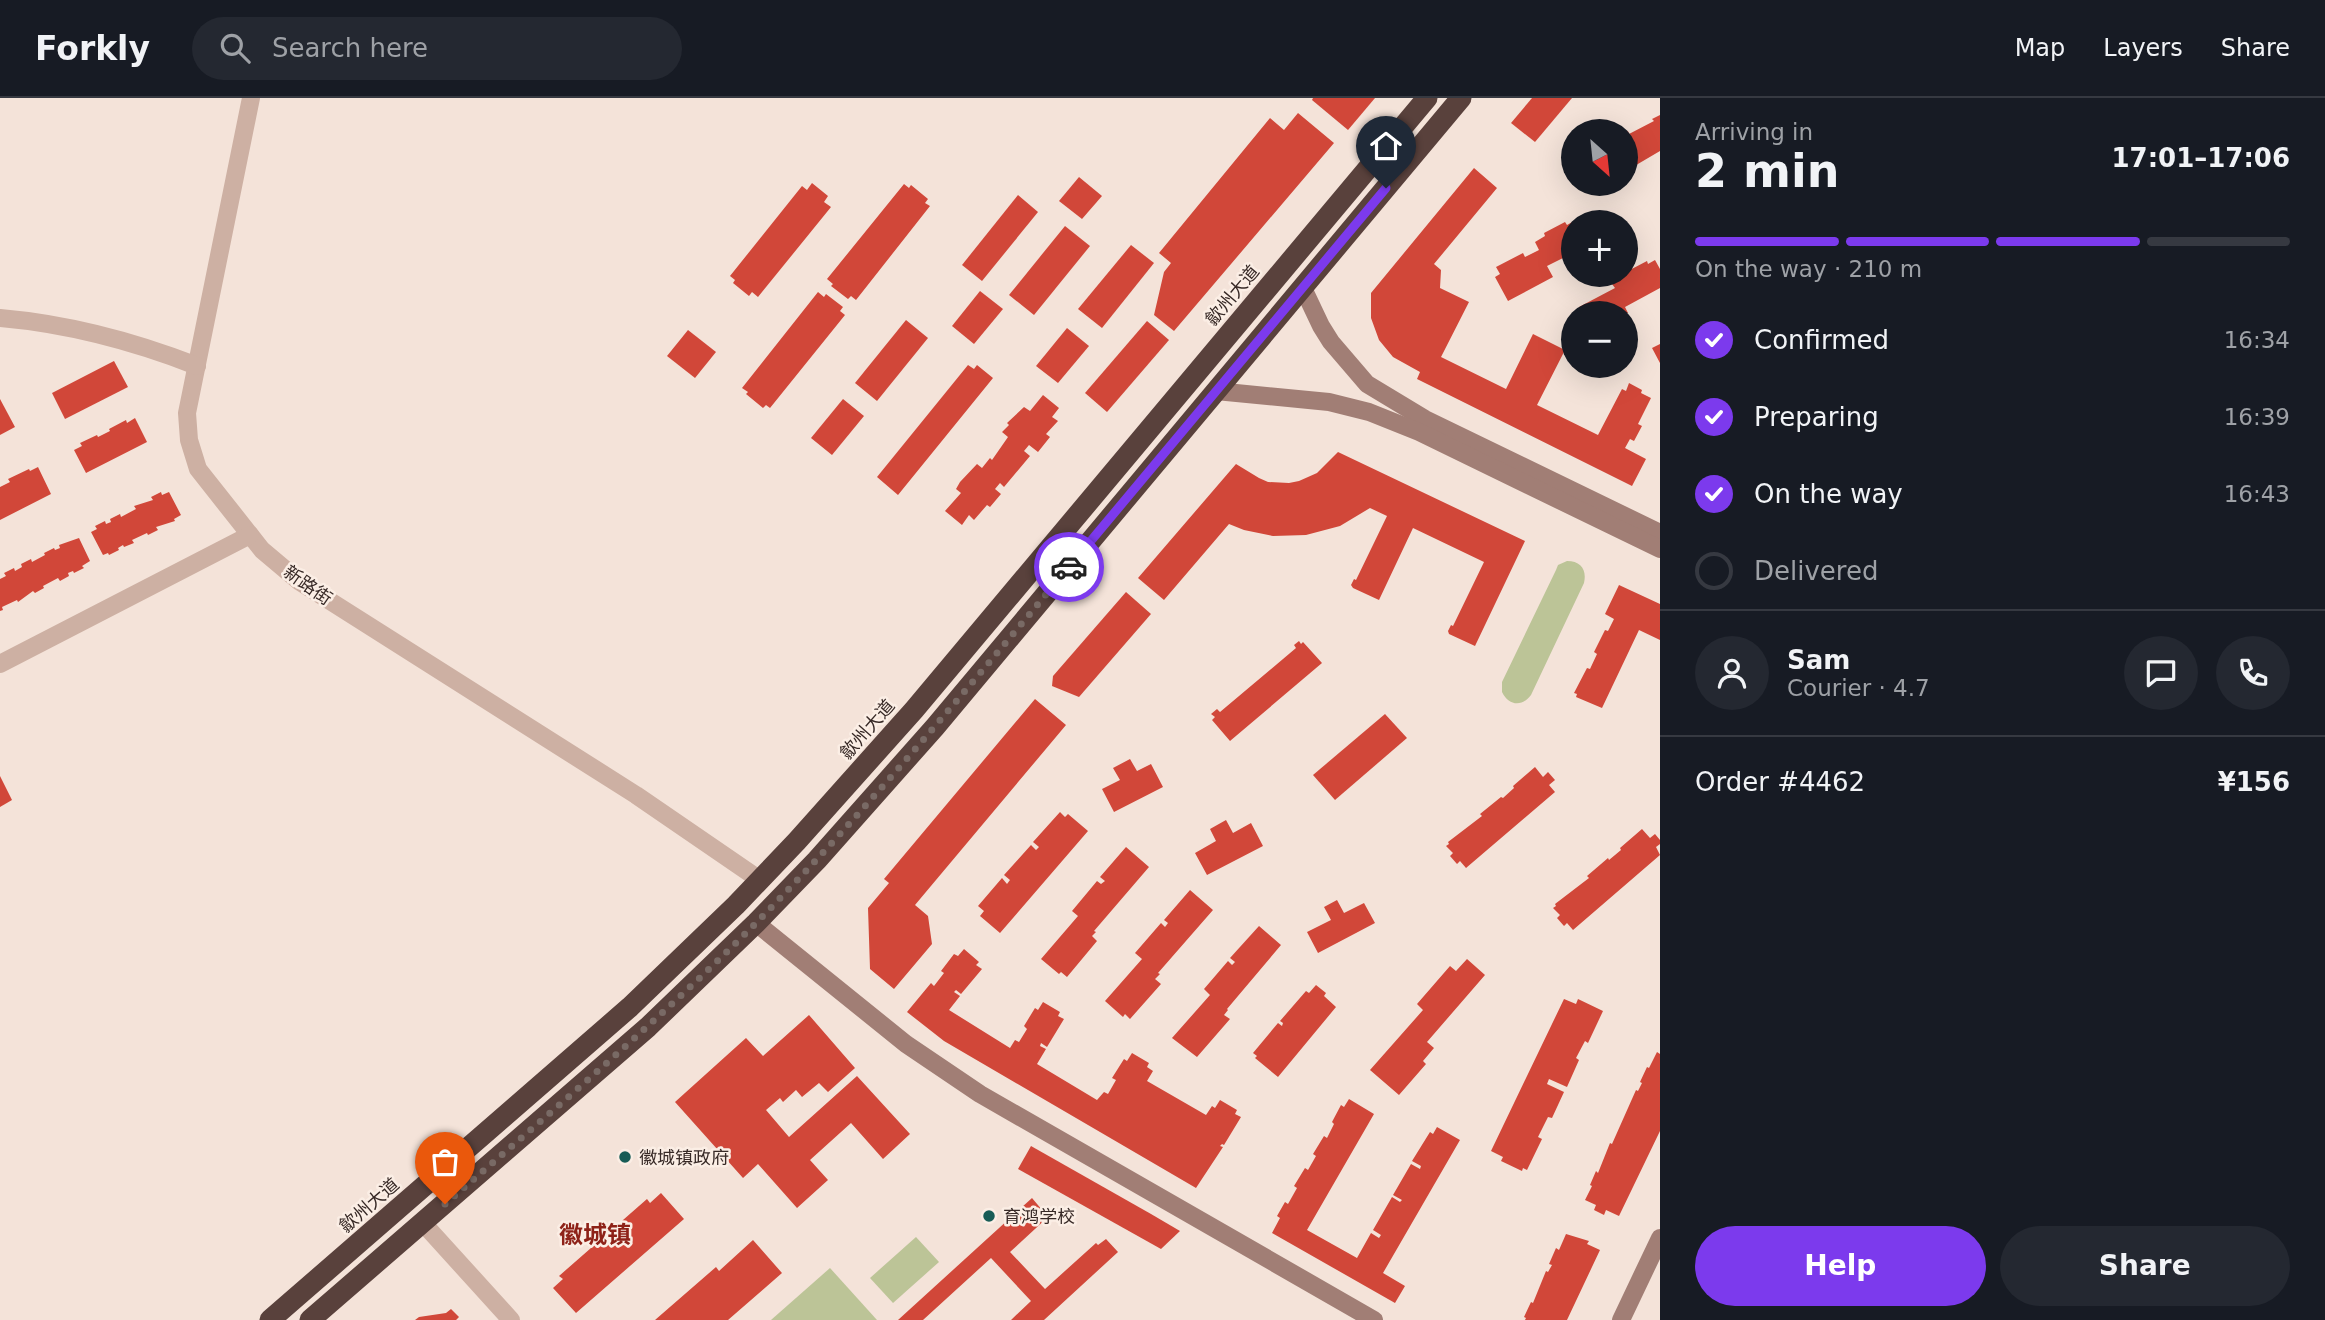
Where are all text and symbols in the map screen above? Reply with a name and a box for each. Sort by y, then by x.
search box [192,17,682,80]
text: Forkly [35,29,150,68]
icon: search [216,29,254,67]
text: Search here [272,33,428,63]
text: Map [2015,34,2065,62]
text: Layers [2103,34,2183,62]
text: Share [2221,34,2290,62]
pin [1356,116,1416,188]
north arrow [1561,119,1638,196]
map controls [1561,119,1638,378]
text: Arriving in [1695,119,1813,145]
icon: home [1367,127,1405,165]
text: 17:01–17:06 [2111,143,2290,173]
text: 2 min [1695,144,1839,198]
button: + [1561,210,1638,287]
text: On the way · 210 m [1695,256,1922,282]
street label: 歙州大道 [1201,261,1263,329]
button: − [1561,301,1638,378]
icon: check [1695,321,1733,359]
text: Confirmed [1754,325,1889,355]
text: 16:34 [2224,327,2290,353]
icon: check [1695,398,1733,436]
text: Preparing [1754,402,1879,432]
text: 16:39 [2224,404,2290,430]
icon: check [1695,475,1733,513]
text: On the way [1754,479,1903,509]
text: 16:43 [2224,481,2290,507]
courier [1034,532,1104,602]
icon: car [1050,548,1088,586]
text: Delivered [1754,556,1878,586]
street label: 新路街 [280,561,336,609]
button: person [1695,636,1769,710]
button: chat [2124,636,2198,710]
button: phone [2216,636,2290,710]
text: Sam [1787,645,1850,675]
text: Courier · 4.7 [1787,675,1930,701]
street label: 歙州大道 [835,695,899,763]
text: Order #4462 [1695,767,1865,797]
text: ¥156 [2218,767,2290,797]
pin [415,1132,475,1204]
icon: bag [426,1143,464,1181]
place label: 徽城镇政府 [639,1147,729,1168]
marker: 徽城镇政府 [617,1149,633,1165]
street label: 歙州大道 [335,1173,403,1237]
place label: 育鸿学校 [1003,1206,1075,1227]
marker: 育鸿学校 [981,1208,997,1224]
district label: 徽城镇 [559,1221,631,1249]
button: Help [1695,1226,1986,1306]
button: Share [2000,1226,2290,1306]

